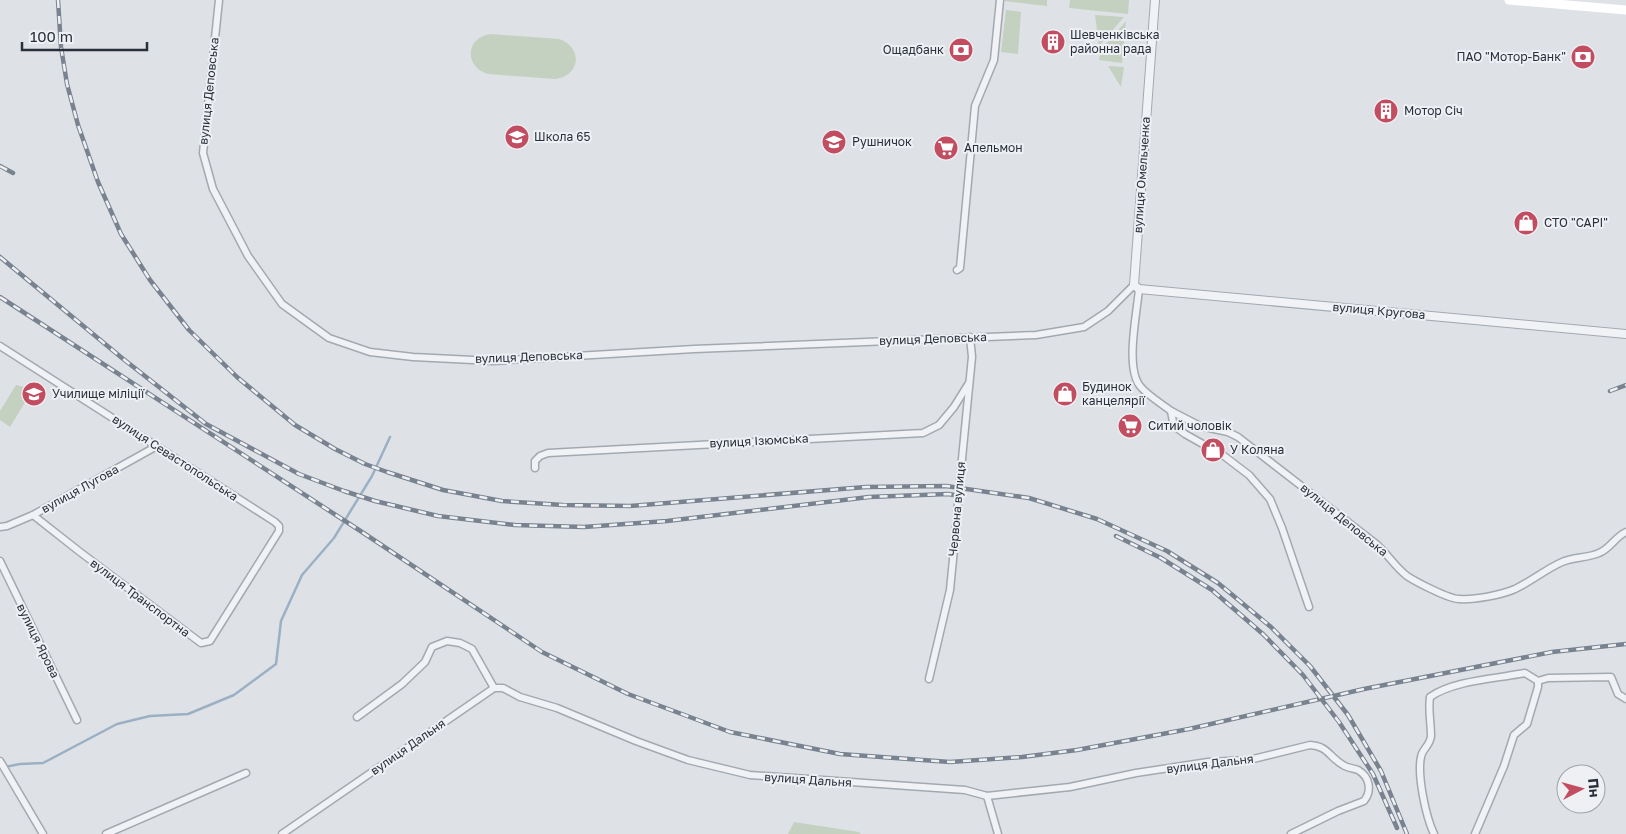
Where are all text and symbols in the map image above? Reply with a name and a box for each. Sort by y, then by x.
scale bar [22,20,148,52]
text: 100 m [30,27,73,45]
place label: Шевченківська районна рада [1070,27,1160,56]
building icon: Шевченківська районна рада [1040,29,1066,55]
street label: вулиця Деповська [195,36,222,145]
bank icon: Ощадбанк [948,37,974,63]
place label: Ощадбанк [883,42,944,57]
bank icon: ПАО "Мотор-Банк" [1570,44,1596,70]
place label: ПАО "Мотор-Банк" [1456,49,1566,64]
building icon: Мотор Січ [1373,98,1399,124]
place label: Мотор Січ [1404,103,1463,118]
street label: вулиця Омельченка [1130,116,1153,234]
school or university icon: Школа 65 [504,124,530,150]
place label: Школа 65 [534,129,590,144]
school or university icon: Рушничок [821,129,847,155]
place label: Рушничок [852,134,912,149]
supermarket icon: Апельмон [933,135,959,161]
place label: Апельмон [964,140,1023,155]
shop icon: СТО "CAPI" [1513,210,1539,236]
place label: СТО "CAPI" [1544,215,1608,230]
street label: вулиця Кругова [1332,299,1426,322]
street label: вулиця Деповська [879,329,987,348]
street label: вулиця Деповська [475,347,583,366]
place label: Будинок канцелярії [1082,379,1146,408]
school or university icon: Училище міліції [21,381,47,407]
shop icon: Будинок канцелярії [1052,381,1078,407]
place label: Училище міліції [52,386,145,401]
street label: вулиця Севастопольська [110,411,241,504]
supermarket icon: Ситий чоловік [1117,413,1143,439]
place label: Ситий чоловік [1148,418,1232,433]
street label: вулиця Ізюмська [709,430,809,451]
shop icon: У Коляна [1200,437,1226,463]
place label: У Коляна [1230,442,1284,457]
street label: вулиця Лугова [38,461,121,516]
street label: Червона вулиця [945,461,968,557]
street label: вулиця Деповська [1298,480,1391,559]
street label: вулиця Транспортна [88,555,193,640]
street label: вулиця Ярова [14,601,63,681]
street label: вулиця Дальня [367,715,448,778]
street label: вулиця Дальня [1165,751,1254,776]
north arrow [1556,764,1606,814]
street label: вулиця Дальня [764,769,852,790]
text: Пн [1585,777,1604,798]

